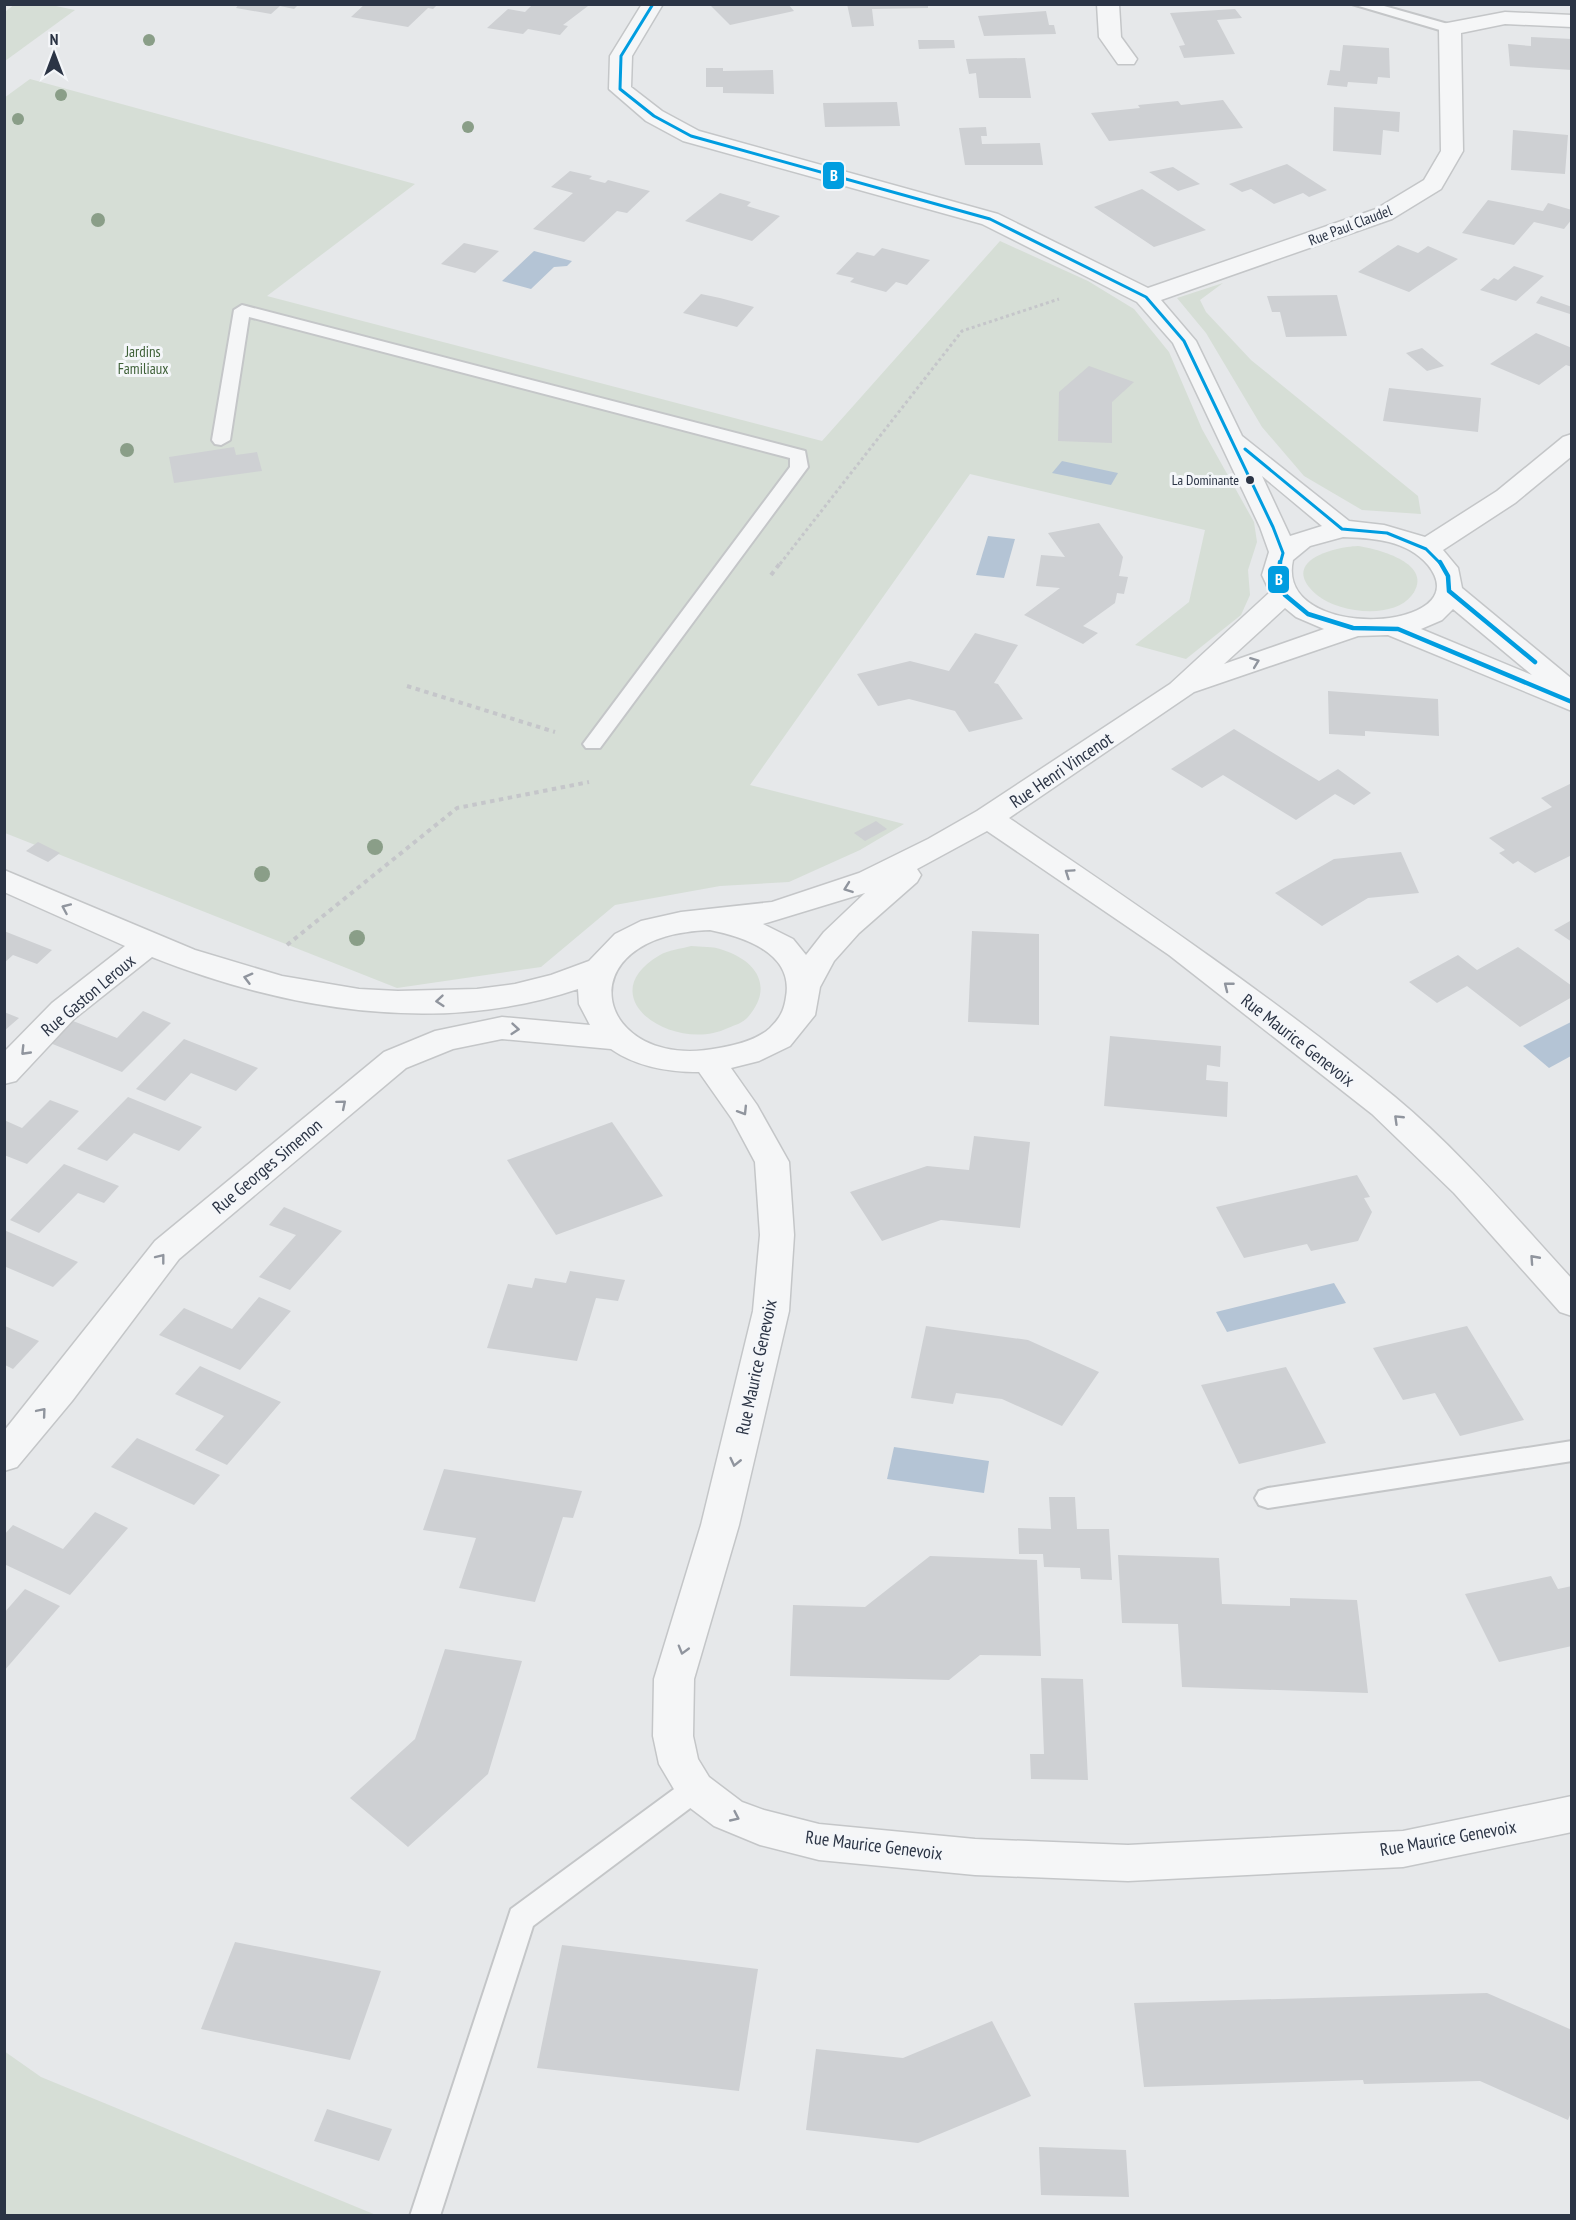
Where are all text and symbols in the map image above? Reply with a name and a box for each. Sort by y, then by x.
north arrow [24,24,84,84]
text: N [50,29,58,49]
line badge: B [822,161,845,190]
text: B [830,165,838,185]
street label: Rue Paul Claudel [1306,200,1395,250]
park label: Jardins Familiaux [118,342,168,378]
place label: La Dominante [1172,471,1239,489]
marker: La Dominante [1244,474,1256,486]
line badge: B [1267,565,1290,594]
text: B [1275,569,1283,589]
one-way arrow [1248,657,1259,669]
street label: Rue Henri Vincenot [1005,727,1117,813]
one-way arrow [1065,869,1076,880]
one-way arrow [843,881,854,893]
one-way arrow [62,903,73,915]
street label: Rue Gaston Leroux [36,948,140,1041]
one-way arrow [243,973,254,985]
one-way arrow [1224,982,1235,993]
street label: Rue Maurice Genevoix [1237,989,1360,1092]
one-way arrow [436,994,445,1007]
one-way arrow [511,1022,520,1035]
one-way arrow [21,1044,32,1055]
one-way arrow [335,1101,346,1112]
one-way arrow [736,1105,748,1115]
street label: Rue Georges Simenon [208,1113,326,1219]
one-way arrow [1394,1115,1404,1126]
one-way arrow [154,1253,165,1264]
one-way arrow [1530,1255,1541,1265]
street label: Rue Maurice Genevoix [730,1297,782,1437]
one-way arrow [35,1408,46,1419]
one-way arrow [729,1457,742,1467]
one-way arrow [678,1644,690,1655]
one-way arrow [729,1809,740,1821]
street label: Rue Maurice Genevoix [1378,1815,1518,1861]
street label: Rue Maurice Genevoix [804,1825,944,1865]

